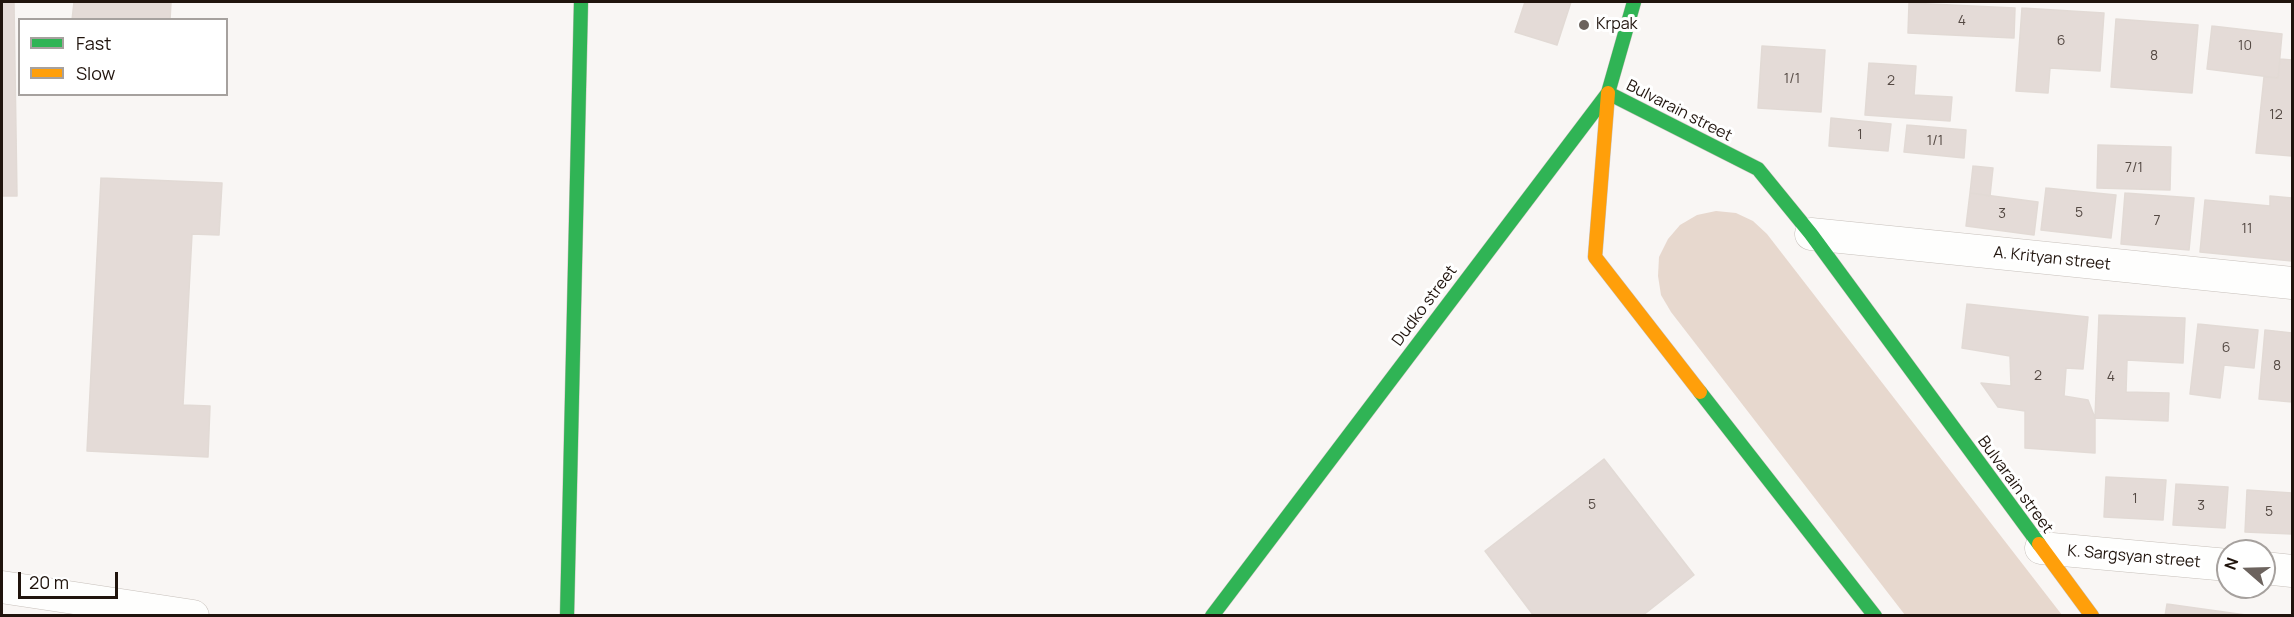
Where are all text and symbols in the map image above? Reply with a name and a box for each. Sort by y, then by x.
house number: 4 [1958,13,1966,29]
place label: Krpak [1596,15,1638,35]
legend [18,18,228,96]
marker: Krpak [1577,18,1591,32]
text: Fast [76,31,111,55]
house number: 6 [2057,33,2065,49]
house number: 10 [2238,38,2252,54]
house number: 8 [2150,48,2158,64]
text: Slow [76,61,115,85]
house number: 1/1 [1784,71,1800,87]
house number: 2 [1887,73,1895,89]
street label: Bulvarain street [1623,76,1735,146]
house number: 12 [2269,107,2283,123]
house number: 1 [1857,127,1863,143]
house number: 1/1 [1927,133,1943,149]
house number: 7/1 [2125,160,2143,176]
house number: 5 [2075,205,2083,221]
house number: 3 [1998,206,2006,222]
house number: 7 [2153,213,2161,229]
house number: 11 [2242,221,2252,237]
street label: A. Krityan street [1992,243,2112,275]
street label: Dudko street [1389,262,1461,350]
house number: 6 [2222,340,2230,356]
house number: 8 [2273,358,2281,374]
house number: 2 [2034,368,2042,384]
house number: 4 [2107,369,2115,385]
street label: Bulvarain street [1973,432,2057,538]
house number: 1 [2132,491,2138,507]
house number: 5 [1588,497,1596,513]
house number: 3 [2197,498,2205,514]
house number: 5 [2265,504,2273,520]
north arrow [2216,539,2276,599]
street label: K. Sargsyan street [2067,542,2201,572]
text: N [2219,554,2243,573]
scale bar [21,560,122,598]
text: 20 m [29,570,69,594]

